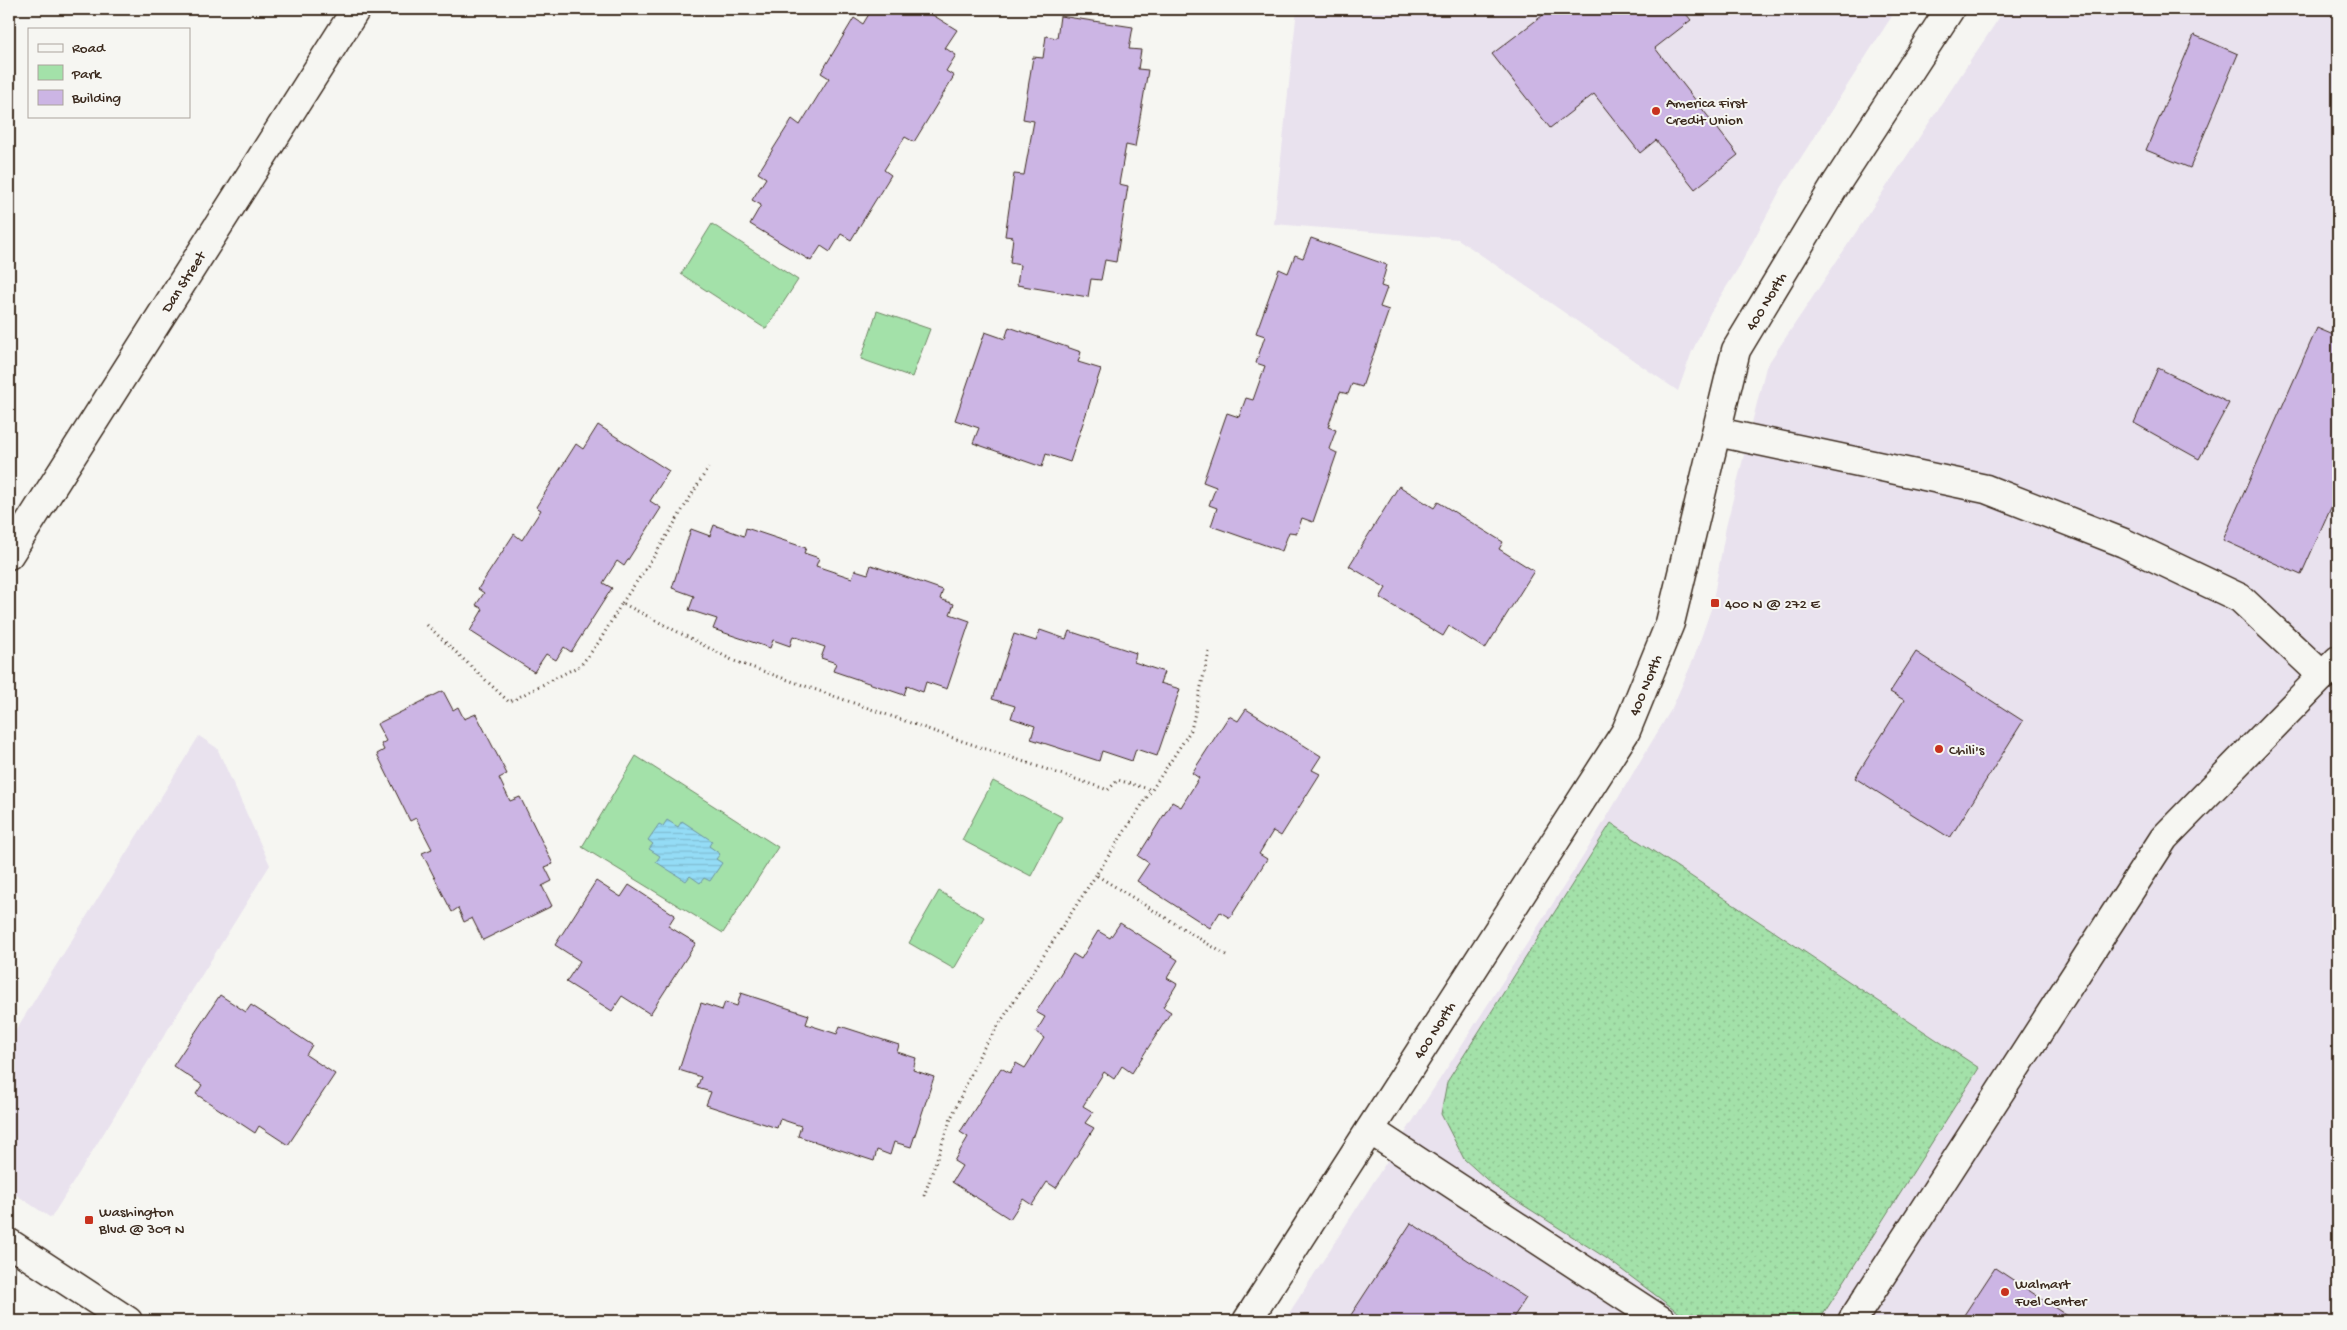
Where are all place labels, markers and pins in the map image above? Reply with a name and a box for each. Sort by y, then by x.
place label: America First Credit Union [1666,95,1749,130]
marker: America First Credit Union [1650,105,1662,117]
place label: 400 N @ 272 E [1725,596,1820,614]
marker: 400 N @ 272 E [1709,597,1721,609]
place label: Chili's [1949,742,1985,760]
marker: Chili's [1933,743,1945,755]
place label: Washington Blvd @ 309 N [98,1204,185,1239]
marker: Washington Blvd @ 309 N [83,1214,95,1226]
place label: Walmart Fuel Center [2014,1276,2088,1311]
marker: Walmart Fuel Center [1999,1286,2011,1298]

